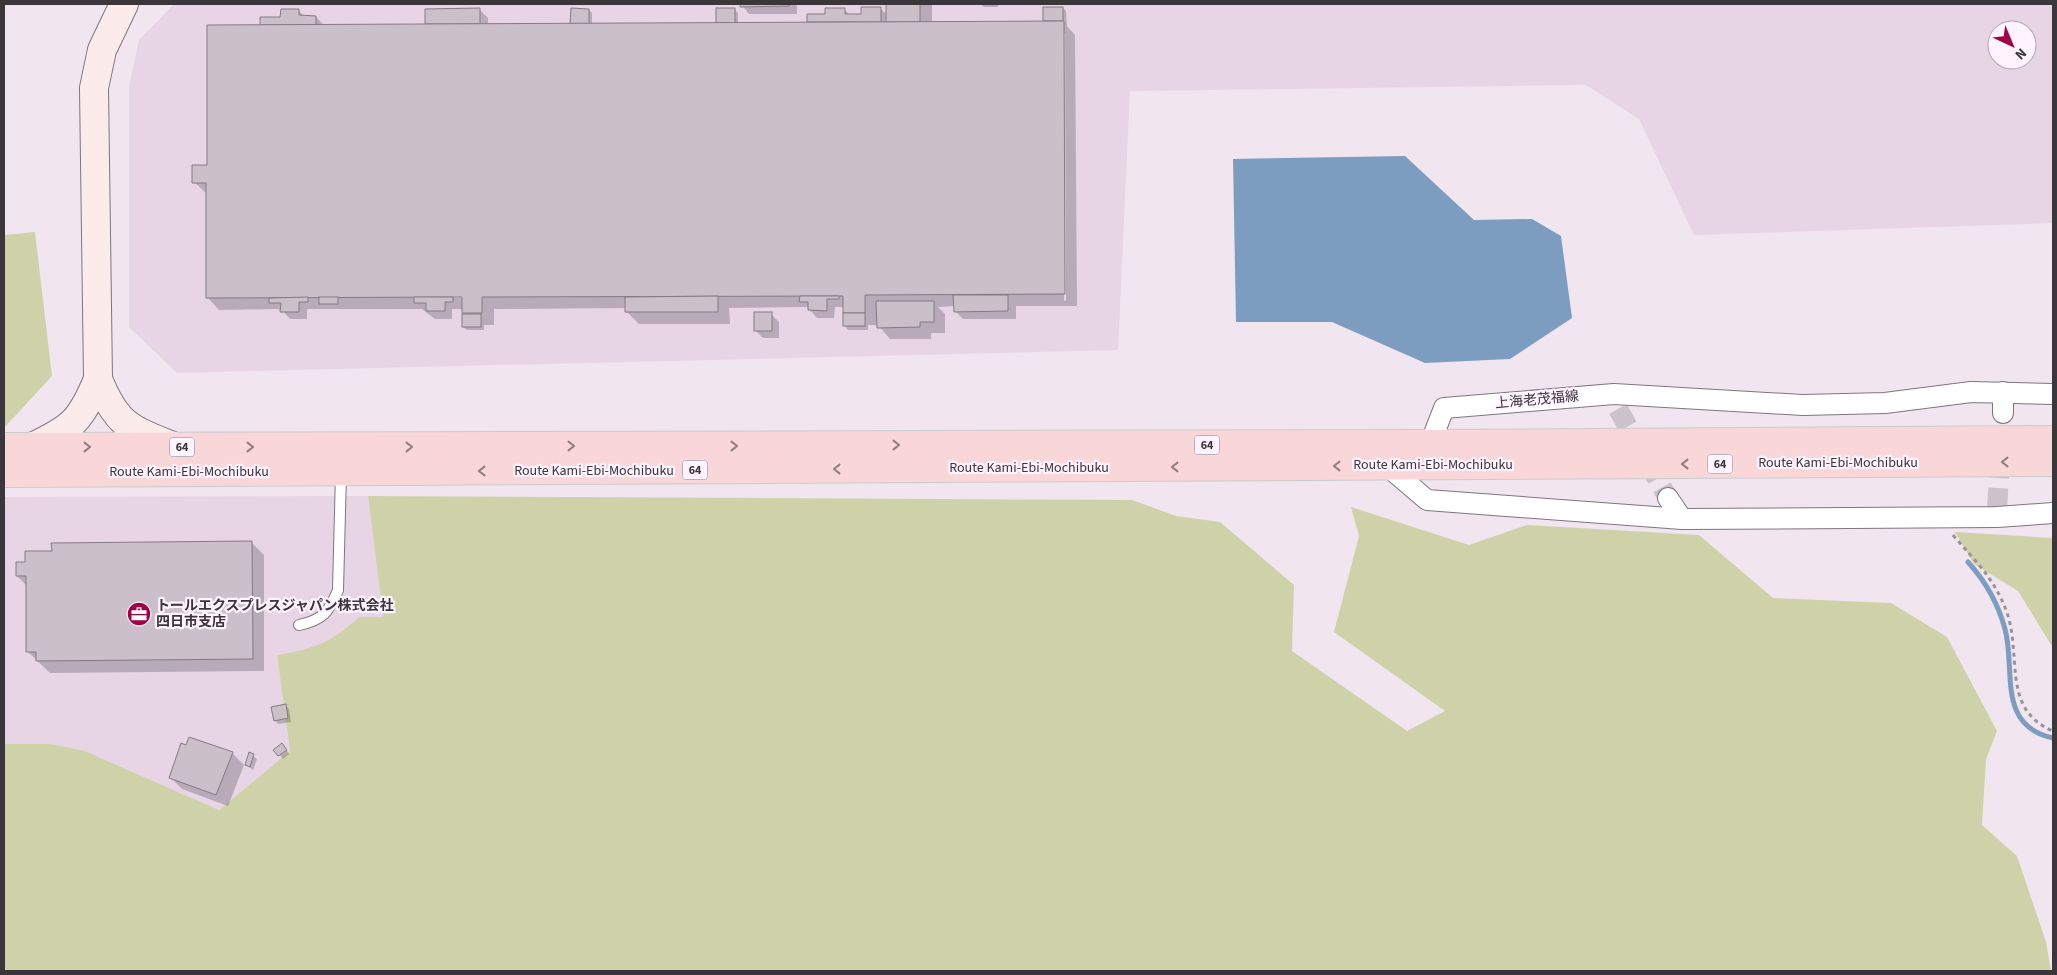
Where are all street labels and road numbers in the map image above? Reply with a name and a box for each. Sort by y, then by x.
street label: 上海老茂福線 [1494,386,1580,414]
road number: 64 [1194,436,1220,454]
road number: 64 [170,438,194,457]
street label: Route Kami-Ebi-Mochibuku [1758,453,1918,473]
road number: 64 [1708,454,1732,474]
street label: Route Kami-Ebi-Mochibuku [1353,455,1513,475]
street label: Route Kami-Ebi-Mochibuku [949,458,1109,478]
road number: 64 [682,460,708,480]
street label: Route Kami-Ebi-Mochibuku [514,461,674,481]
street label: Route Kami-Ebi-Mochibuku [109,462,269,482]

